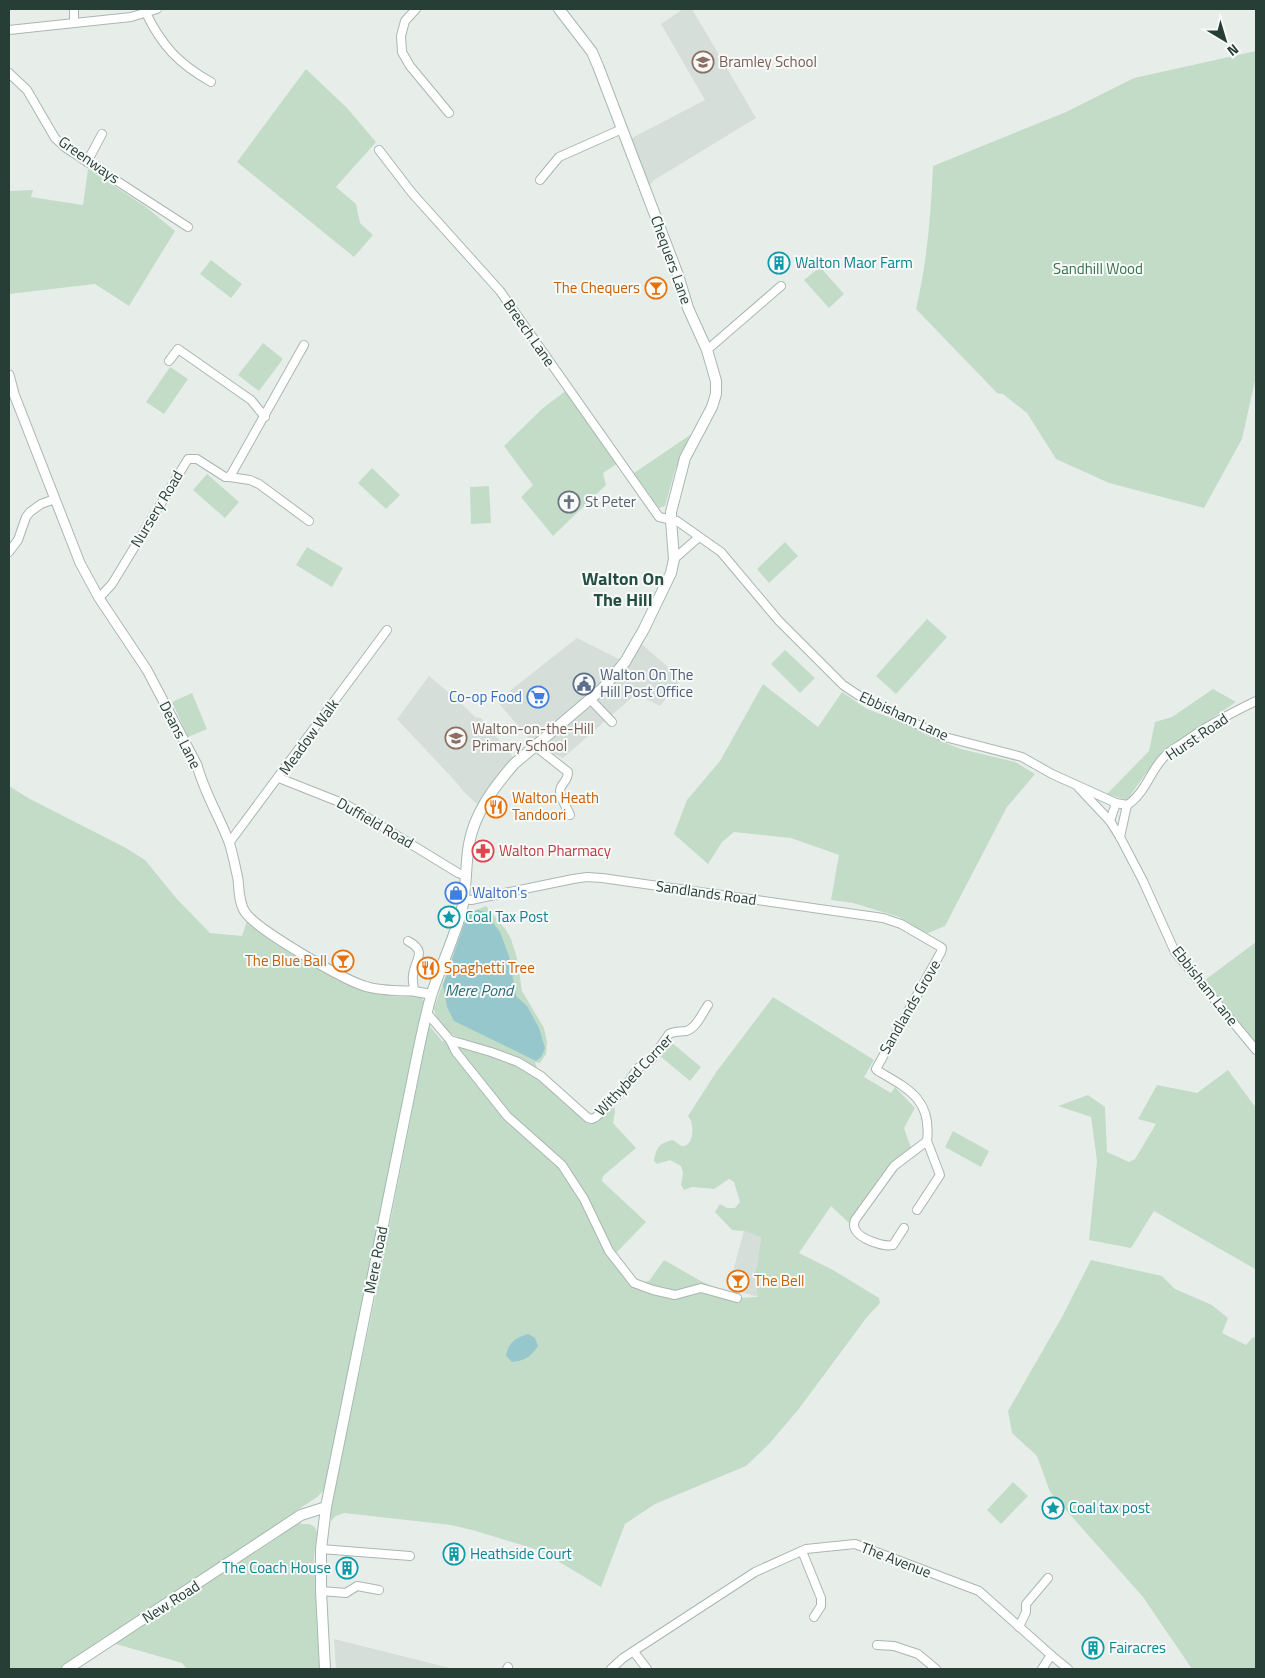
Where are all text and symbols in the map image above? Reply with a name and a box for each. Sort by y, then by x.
north arrow [1200,15,1250,65]
text: N [1223,39,1244,62]
school or university icon: Bramley School [691,50,715,74]
place label: Bramley School [719,50,817,73]
street label: Greenways [54,130,125,189]
street label: Chequers Lane [645,212,698,307]
building icon: Walton Maor Farm [767,251,791,275]
place label: Walton Maor Farm [795,251,913,274]
park label: Sandhill Wood [1053,257,1143,280]
place label: The Chequers [554,276,640,299]
bar icon: The Chequers [644,276,668,300]
street label: Breech Lane [498,294,561,371]
street label: Nursery Road [125,466,189,552]
church icon: St Peter [557,490,581,514]
place label: St Peter [585,490,636,513]
district label: Walton On The Hill [582,565,664,613]
place label: Walton On The Hill Post Office [600,663,693,703]
public building icon: Walton On The Hill Post Office [572,672,596,696]
place label: Co-op Food [449,685,522,708]
supermarket icon: Co-op Food [526,685,550,709]
street label: Ebbisham Lane [856,685,953,746]
street label: Meadow Walk [273,694,344,780]
street label: Deans Lane [154,697,207,773]
street label: Hurst Road [1161,707,1233,766]
place label: Walton-on-the-Hill Primary School [472,717,594,757]
school or university icon: Walton-on-the-Hill Primary School [444,726,468,750]
place label: Walton Heath Tandoori [512,786,599,826]
street label: Duffield Road [332,791,418,854]
restaurant icon: Walton Heath Tandoori [484,795,508,819]
pharmacy icon: Walton Pharmacy [471,839,495,863]
place label: Walton Pharmacy [499,839,611,862]
street label: Sandlands Road [654,874,758,911]
shop icon: Walton's [444,881,468,905]
place label: Walton's [472,881,527,904]
place icon: Coal Tax Post [437,905,461,929]
place label: Coal Tax Post [465,905,549,928]
street label: Ebbisham Lane [1167,941,1244,1031]
place label: The Blue Ball [245,949,327,972]
bar icon: The Blue Ball [331,949,355,973]
street label: Sandlands Grove [873,955,946,1058]
restaurant icon: Spaghetti Tree [416,956,440,980]
place label: Spaghetti Tree [444,956,535,979]
water label: Mere Pond [445,978,515,1002]
street label: Withybed Corner [589,1028,678,1121]
street label: Mere Road [358,1224,393,1296]
bar icon: The Bell [726,1269,750,1293]
place label: The Bell [754,1269,805,1292]
place icon: Coal tax post [1041,1496,1065,1520]
place label: Coal tax post [1069,1496,1151,1519]
street label: The Avenue [858,1536,935,1583]
building icon: Heathside Court [442,1542,466,1566]
place label: Heathside Court [470,1542,573,1565]
place label: The Coach House [222,1556,331,1579]
building icon: The Coach House [335,1556,359,1580]
street label: New Road [137,1574,204,1629]
building icon: Fairacres [1081,1636,1105,1660]
place label: Fairacres [1109,1636,1166,1659]

